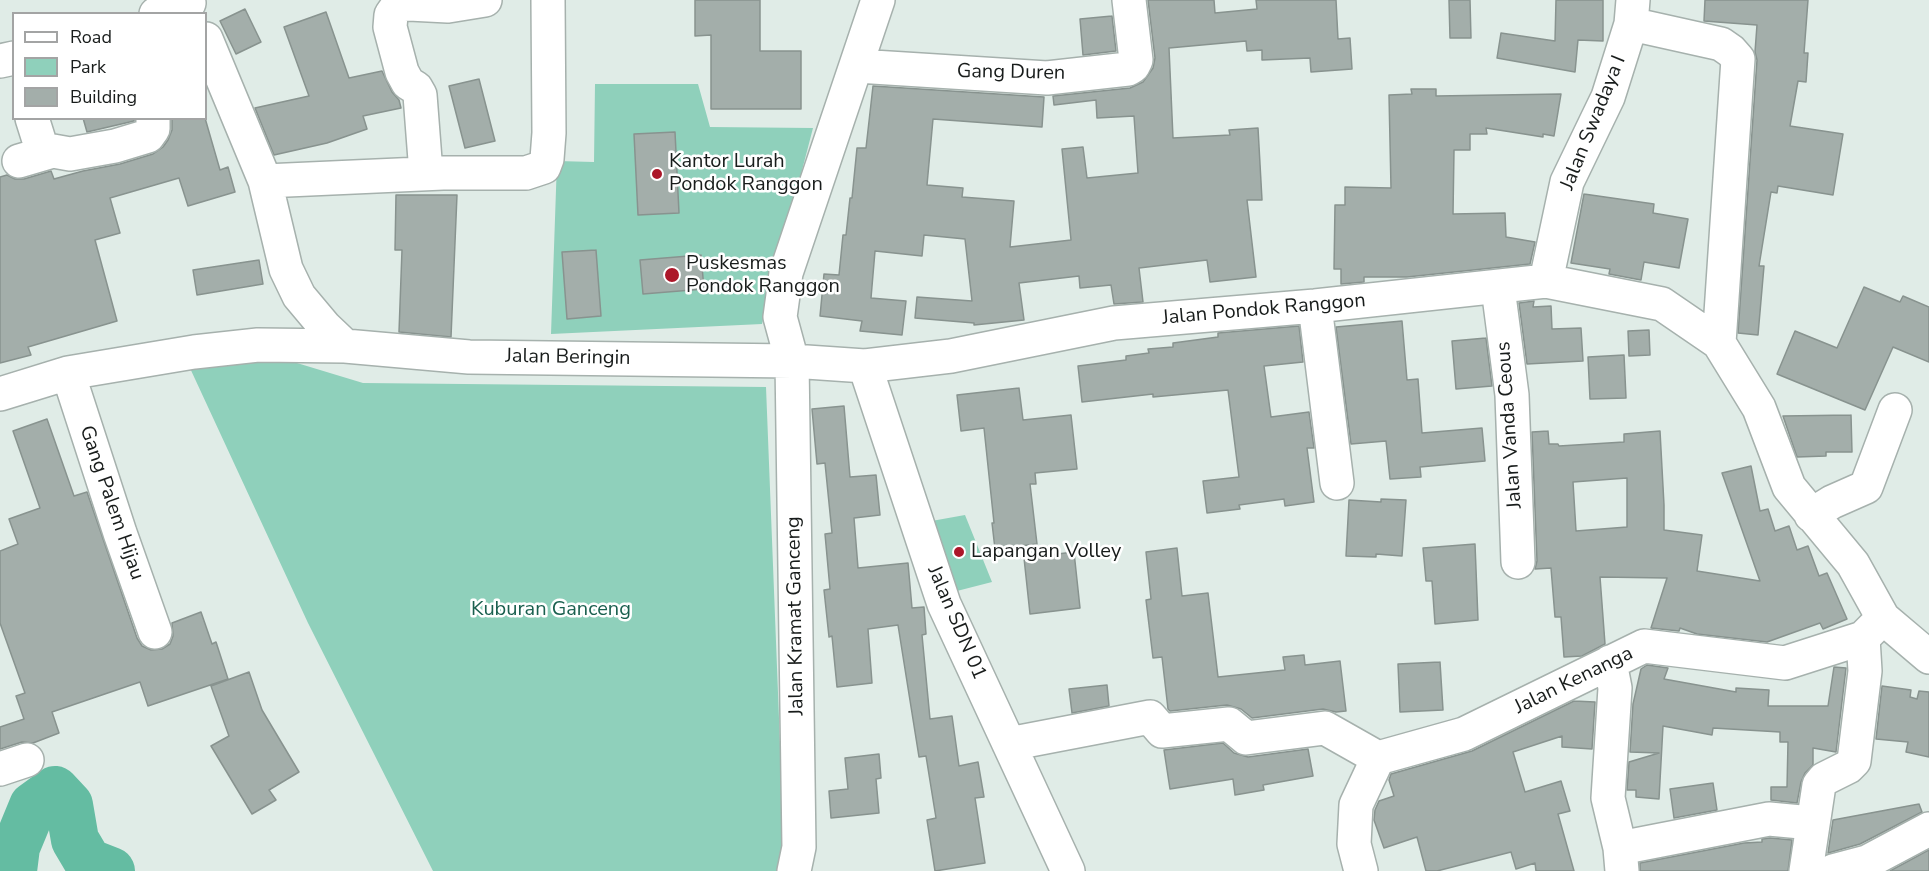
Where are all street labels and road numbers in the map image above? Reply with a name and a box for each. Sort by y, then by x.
street label: Jalan Swadaya I [1556,52,1632,194]
street label: Gang Duren [957,60,1065,86]
street label: Jalan Pondok Ranggon [1161,289,1367,331]
street label: Jalan Vanda Ceous [1492,341,1528,509]
street label: Jalan Beringin [505,345,631,371]
street label: Gang Palem Hijau [73,423,149,583]
street label: Jalan Kramat Ganceng [782,516,810,716]
street label: Jalan SDN 01 [921,563,991,683]
street label: Jalan Kenanga [1511,642,1637,720]

